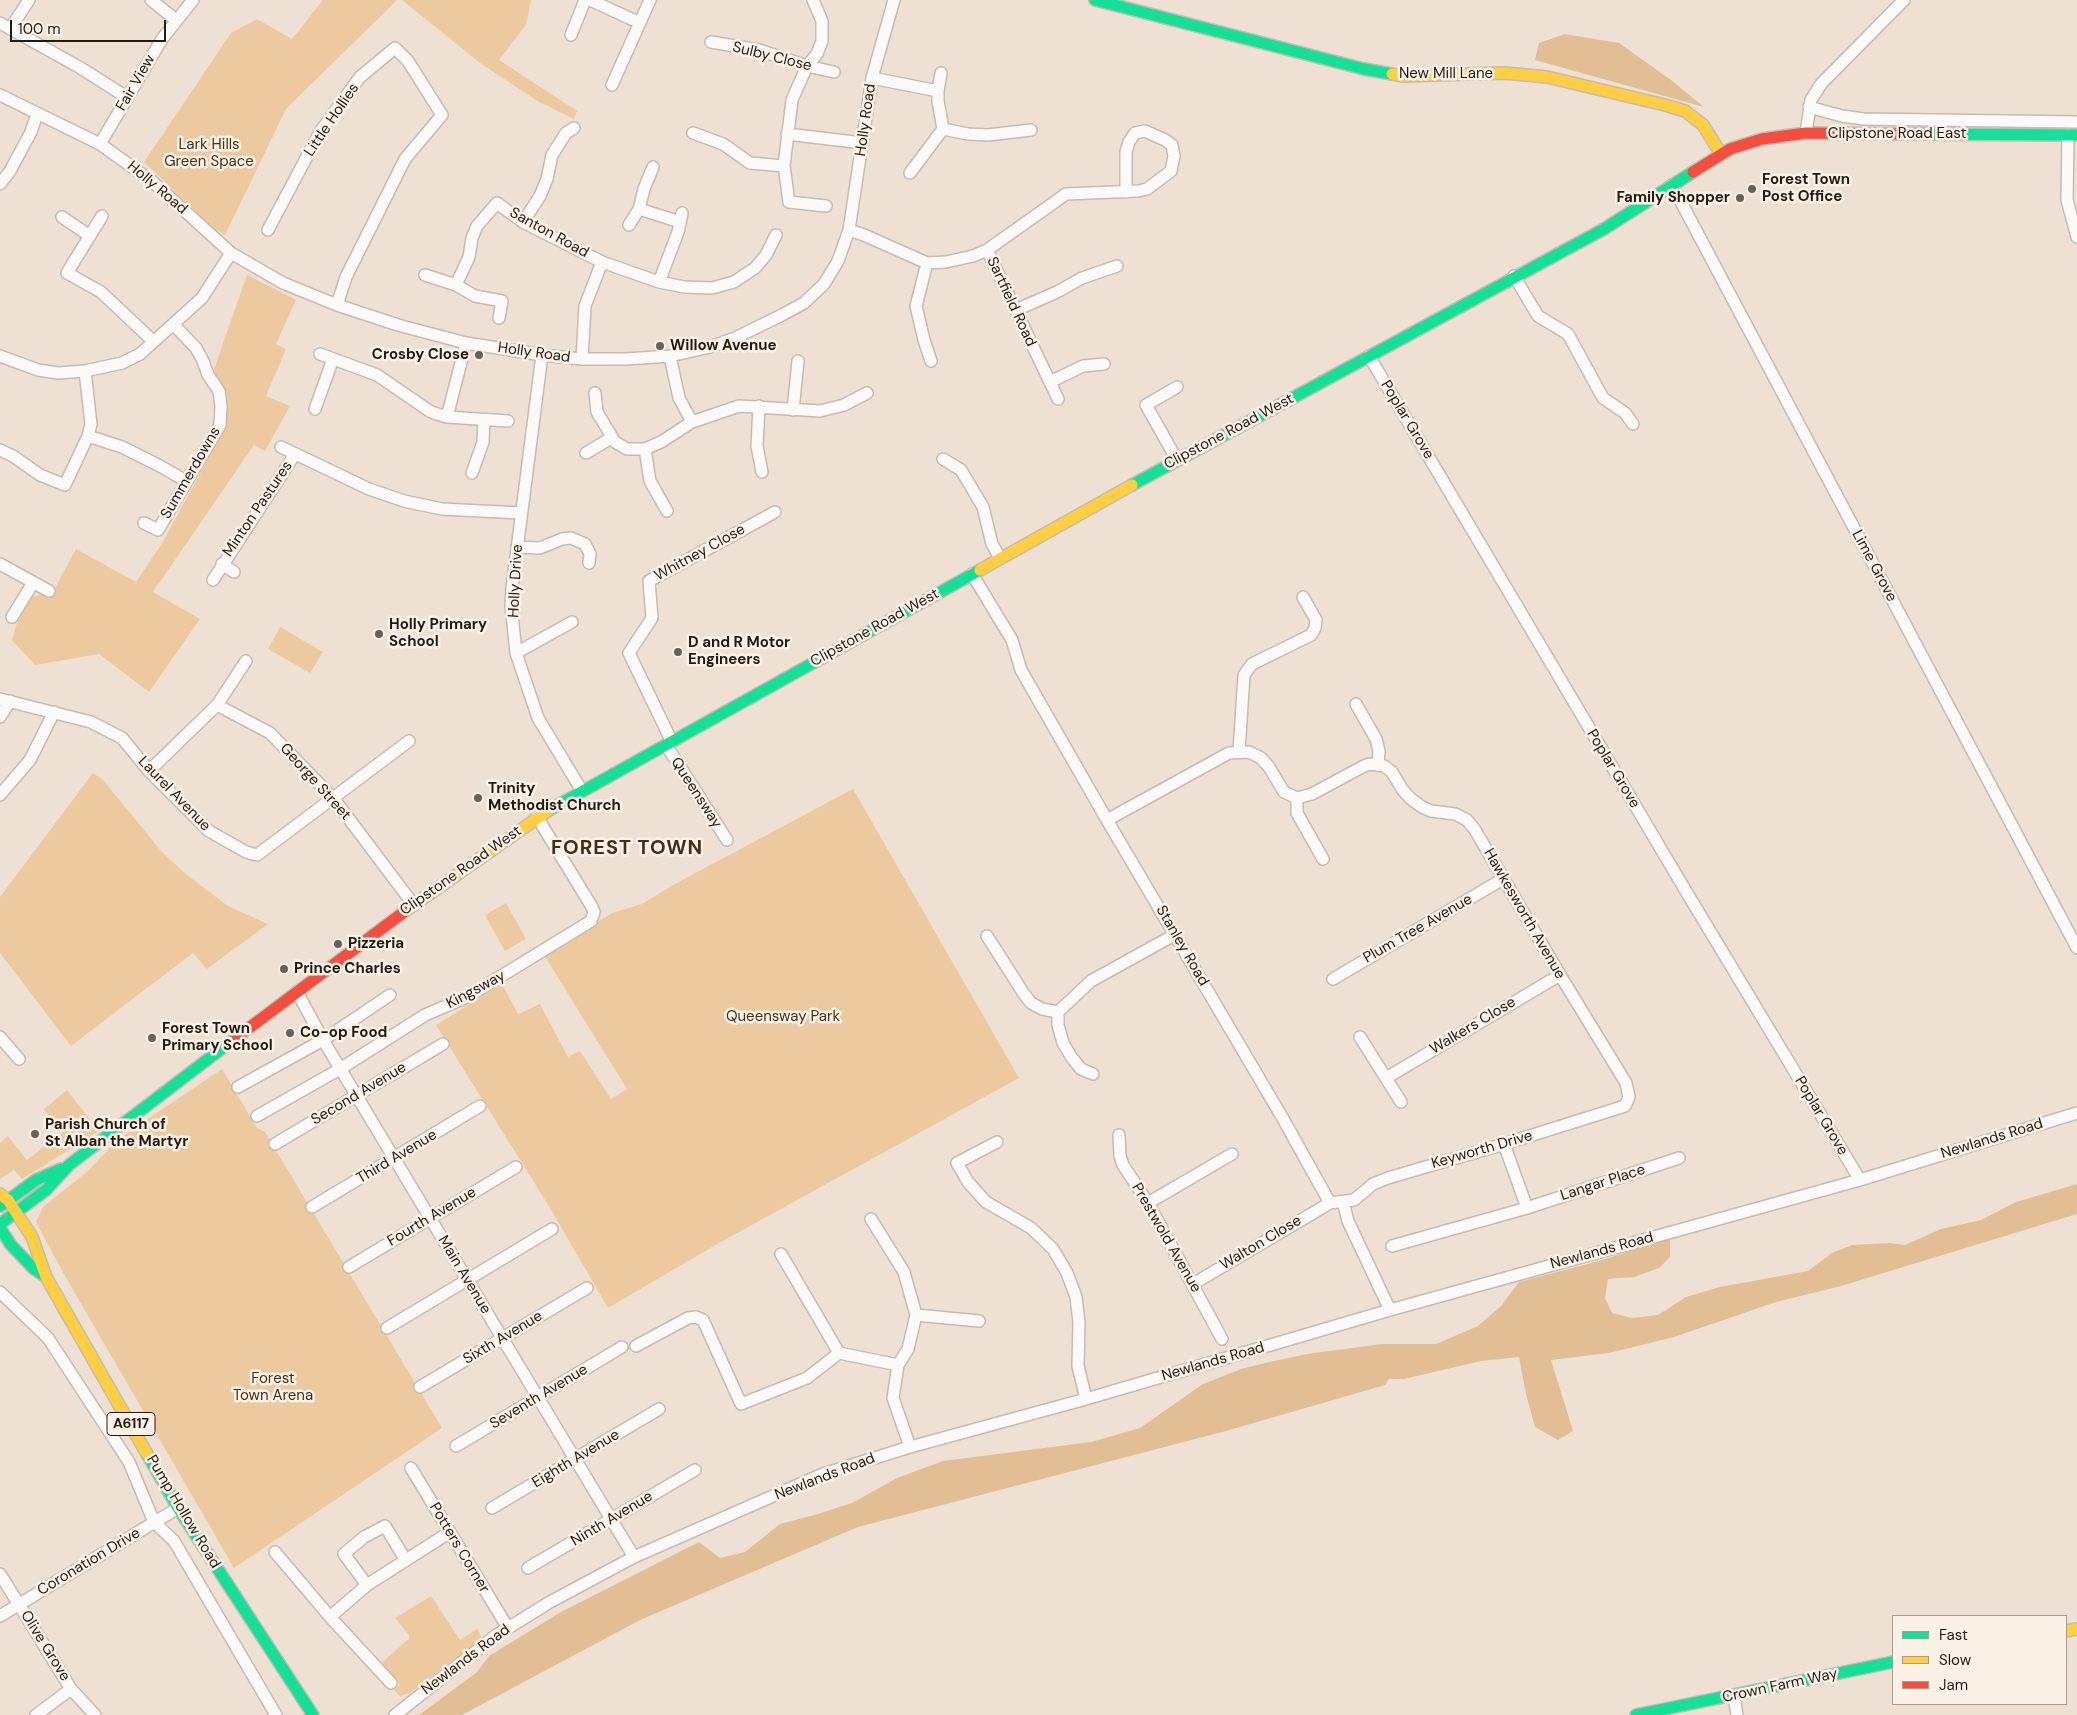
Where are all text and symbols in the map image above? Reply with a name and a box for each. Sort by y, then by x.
scale bar [12,10,169,42]
text: 100 m [18,19,61,39]
street label: Sulby Close [731,38,813,76]
street label: Fair View [113,52,159,114]
street label: New Mill Lane [1399,65,1493,83]
street label: Little Hollies [301,80,363,160]
street label: Holly Road [852,83,880,157]
street label: Clipstone Road East [1828,125,1966,143]
park label: Lark Hills Green Space [164,136,254,171]
street label: Holly Road [123,158,191,218]
place label: Forest Town Post Office [1762,171,1850,206]
marker: Forest Town Post Office [1746,183,1758,195]
place label: Family Shopper [1616,189,1730,207]
marker: Family Shopper [1734,192,1746,204]
street label: Santon Road [506,204,592,262]
street label: Sartfield Road [982,254,1040,350]
place label: Willow Avenue [670,337,777,355]
street label: Holly Road [497,339,571,367]
marker: Willow Avenue [654,340,666,352]
place label: Crosby Close [372,346,469,364]
marker: Crosby Close [473,349,485,361]
street label: Poplar Grove [1376,377,1438,463]
street label: Clipstone Road West [1161,390,1297,474]
street label: Summerdowns [157,424,225,522]
street label: Minton Pastures [219,458,297,560]
street label: Whitney Close [652,521,748,585]
street label: Lime Grove [1848,527,1900,605]
street label: Holly Drive [505,544,527,618]
street label: Clipstone Road West [808,585,942,671]
place label: Holly Primary School [389,616,487,651]
marker: Holly Primary School [373,628,385,640]
place label: D and R Motor Engineers [688,634,790,669]
marker: D and R Motor Engineers [672,646,684,658]
street label: Poplar Grove [1582,726,1644,812]
street label: George Street [276,740,354,824]
street label: Laurel Avenue [134,753,214,835]
street label: Queensway [667,754,725,832]
place label: Trinity Methodist Church [488,780,621,815]
marker: Trinity Methodist Church [472,792,484,804]
street label: Clipstone Road West [397,822,525,920]
district label: FOREST TOWN [550,837,704,861]
street label: Hawkesworth Avenue [1479,846,1569,982]
street label: Plum Tree Avenue [1360,891,1476,967]
street label: Stanley Road [1152,902,1212,990]
place label: Pizzeria [348,935,404,953]
marker: Pizzeria [332,938,344,950]
place label: Prince Charles [294,960,401,978]
marker: Prince Charles [278,963,290,975]
street label: Kingsway [444,967,508,1013]
street label: Walkers Close [1427,993,1519,1059]
park label: Queensway Park [726,1008,840,1026]
place label: Forest Town Primary School [162,1020,273,1055]
place label: Co-op Food [300,1024,387,1042]
marker: Co-op Food [284,1027,296,1039]
marker: Forest Town Primary School [146,1032,158,1044]
street label: Second Avenue [308,1059,410,1129]
street label: Poplar Grove [1790,1073,1852,1159]
street label: Newlands Road [1939,1115,2045,1163]
place label: Parish Church of St Alban the Martyr [45,1116,188,1151]
street label: Third Avenue [354,1126,440,1188]
street label: Keyworth Drive [1429,1127,1535,1173]
marker: Parish Church of St Alban the Martyr [29,1128,41,1140]
street label: Langar Place [1558,1161,1648,1205]
street label: Prestwold Avenue [1127,1180,1205,1296]
street label: Fourth Avenue [384,1183,480,1251]
street label: Walton Close [1217,1212,1305,1274]
street label: Newlands Road [1548,1229,1656,1273]
street label: Main Avenue [434,1233,494,1317]
street label: Sixth Avenue [460,1307,546,1369]
street label: Newlands Road [1160,1339,1266,1385]
street label: Seventh Avenue [487,1361,591,1433]
park label: Forest Town Arena [233,1370,313,1405]
road number: A6117 [107,1412,155,1436]
street label: Eighth Avenue [529,1426,623,1492]
street label: Newlands Road [772,1450,878,1504]
street label: Pump Hollow Road [142,1452,224,1572]
street label: Ninth Avenue [568,1488,656,1550]
street label: Potters Corner [425,1500,493,1596]
street label: Coronation Drive [34,1524,144,1600]
street label: Olive Grove [16,1607,74,1685]
legend [1892,1615,2067,1705]
street label: Newlands Road [418,1621,514,1699]
text: Fast [1939,1625,1968,1645]
text: Slow [1939,1650,1971,1670]
street label: Crown Farm Way [1721,1665,1839,1707]
text: Jam [1939,1675,1968,1695]

